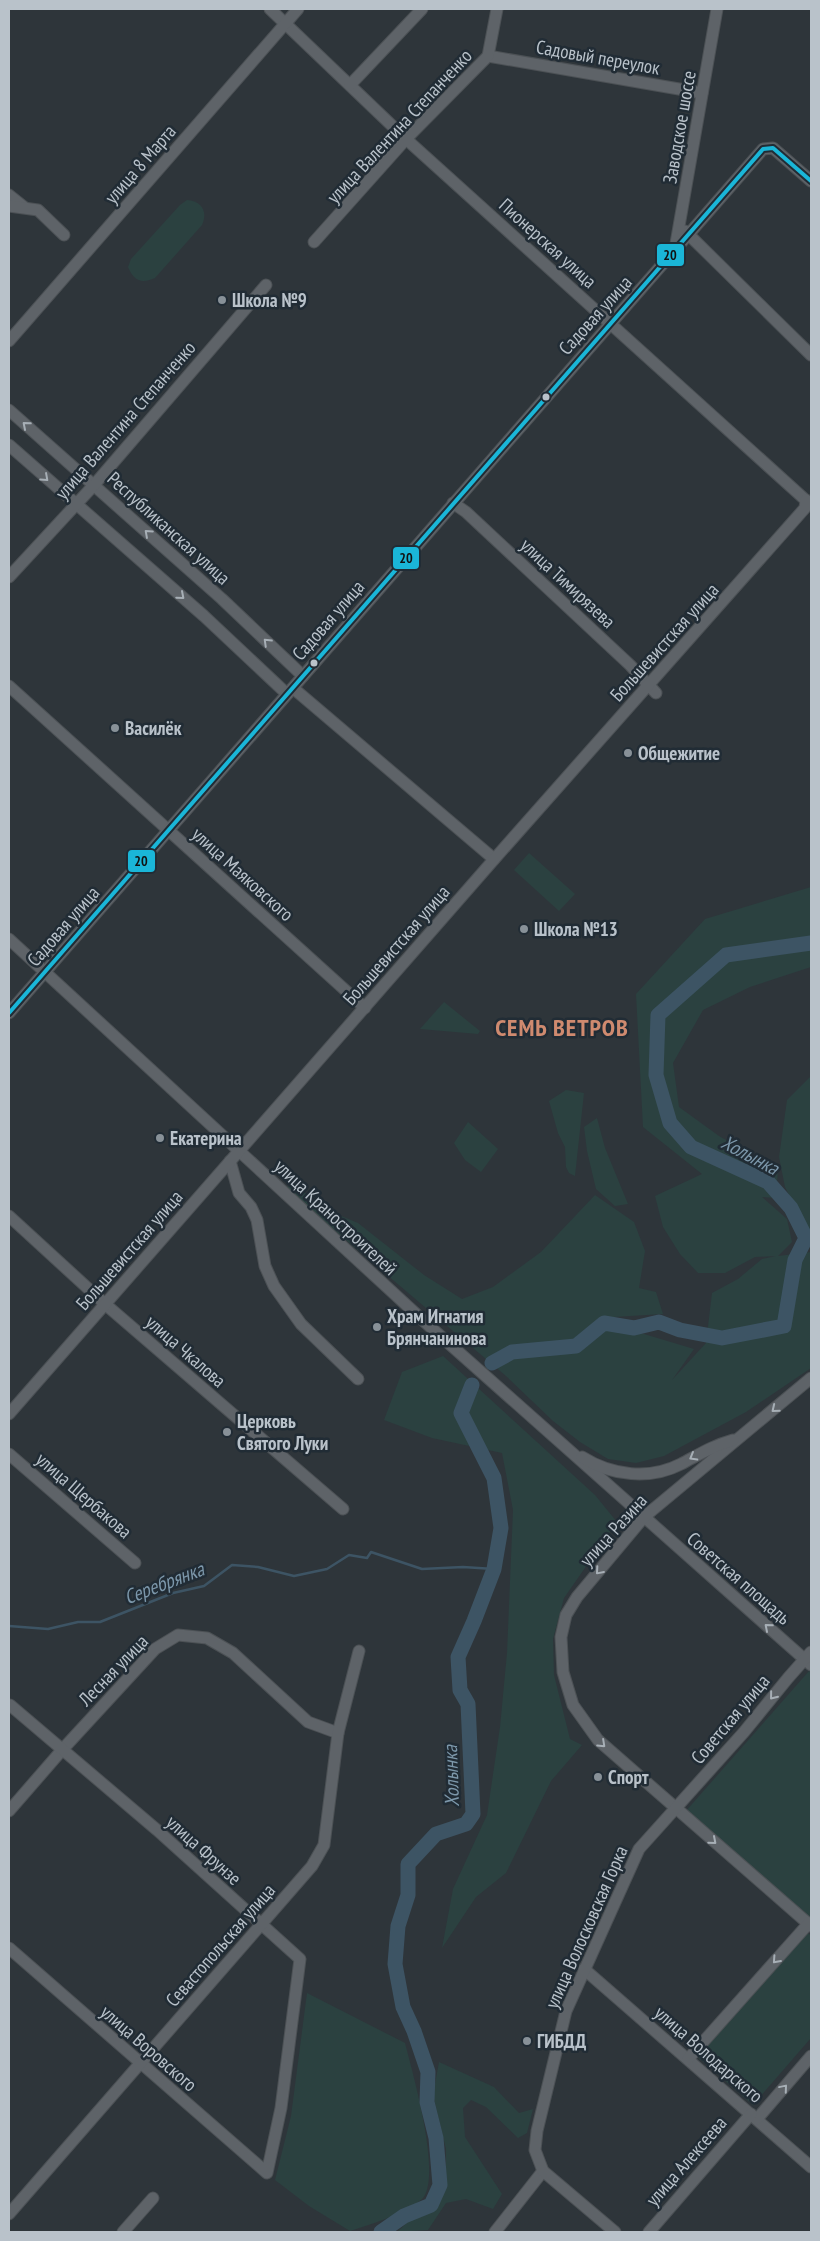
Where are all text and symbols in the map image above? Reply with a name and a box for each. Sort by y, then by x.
street label: Садовый переулок [534,34,662,80]
street label: улица Валентина Степанченко [321,44,477,208]
street label: Заводское шоссе [657,68,701,185]
street label: улица 8 Марта [99,120,181,208]
street label: Пионерская улица [494,193,602,293]
line badge: 20 [656,243,685,267]
text: 20 [663,246,677,264]
street label: Садовая улица [553,270,637,360]
place label: Школа №9 [232,288,307,312]
marker: Школа №9 [216,294,228,306]
street label: улица Валентина Степанченко [50,336,200,504]
unlabelled marker [541,392,551,402]
one-way arrow [22,422,31,431]
street label: Республиканская улица [103,466,235,590]
one-way arrow [39,472,48,481]
one-way arrow [144,529,153,538]
street label: улица Тимирязева [515,533,621,633]
line badge: 20 [392,546,420,570]
text: 20 [399,549,413,567]
street label: Садовая улица [287,575,369,665]
street label: Большевистская улица [605,578,723,706]
one-way arrow [175,590,184,599]
one-way arrow [264,639,273,648]
unlabelled marker [309,658,319,668]
place label: Василёк [125,716,182,740]
marker: Василёк [109,722,121,734]
place label: Общежитие [638,741,720,765]
marker: Общежитие [622,747,634,759]
street label: улица Маяковского [187,822,299,926]
line badge: 20 [127,849,156,873]
text: 20 [134,852,148,870]
street label: Большевистская улица [337,880,455,1010]
street label: Садовая улица [22,881,104,971]
place label: Школа №13 [534,917,618,941]
marker: Школа №13 [518,923,530,935]
district label: СЕМЬ ВЕТРОВ [495,1012,629,1043]
place label: Екатерина [170,1126,242,1150]
water label: Холынка [717,1129,784,1181]
marker: Екатерина [154,1132,166,1144]
street label: улица Краностроителей [270,1154,402,1280]
street label: Большевистская улица [70,1185,188,1315]
place label: Храм Игнатия Брянчанинова [387,1304,487,1350]
street label: улица Чкалова [141,1310,231,1392]
marker: Храм Игнатия Брянчанинова [371,1321,383,1333]
one-way arrow [771,1403,780,1412]
place label: Церковь Святого Луки [237,1409,328,1455]
marker: Церковь Святого Луки [221,1426,233,1438]
street label: улица Щербакова [31,1447,137,1543]
one-way arrow [689,1451,698,1461]
street label: улица Разина [574,1489,652,1571]
street label: Советская площадь [682,1526,796,1630]
water label: Серебрянка [120,1556,208,1610]
one-way arrow [596,1565,605,1574]
one-way arrow [765,1624,774,1633]
street label: Лесная улица [72,1629,153,1711]
street label: Советская улица [686,1669,774,1769]
one-way arrow [771,1690,779,1699]
one-way arrow [597,1738,606,1747]
water label: Холынка [437,1744,465,1807]
place label: Спорт [608,1765,649,1789]
marker: Спорт [592,1771,604,1783]
street label: улица Фрунзе [161,1810,247,1890]
one-way arrow [708,1835,717,1844]
street label: улица Волосковская Горка [539,1842,633,2012]
street label: Севастопольская улица [160,1879,280,2011]
one-way arrow [773,1954,782,1963]
street label: улица Воровского [96,2000,202,2096]
street label: улица Володарского [650,2000,768,2108]
place label: ГИБДД [537,2029,586,2053]
marker: ГИБДД [521,2035,533,2047]
one-way arrow [779,2084,788,2093]
street label: улица Алексеева [640,2111,732,2211]

